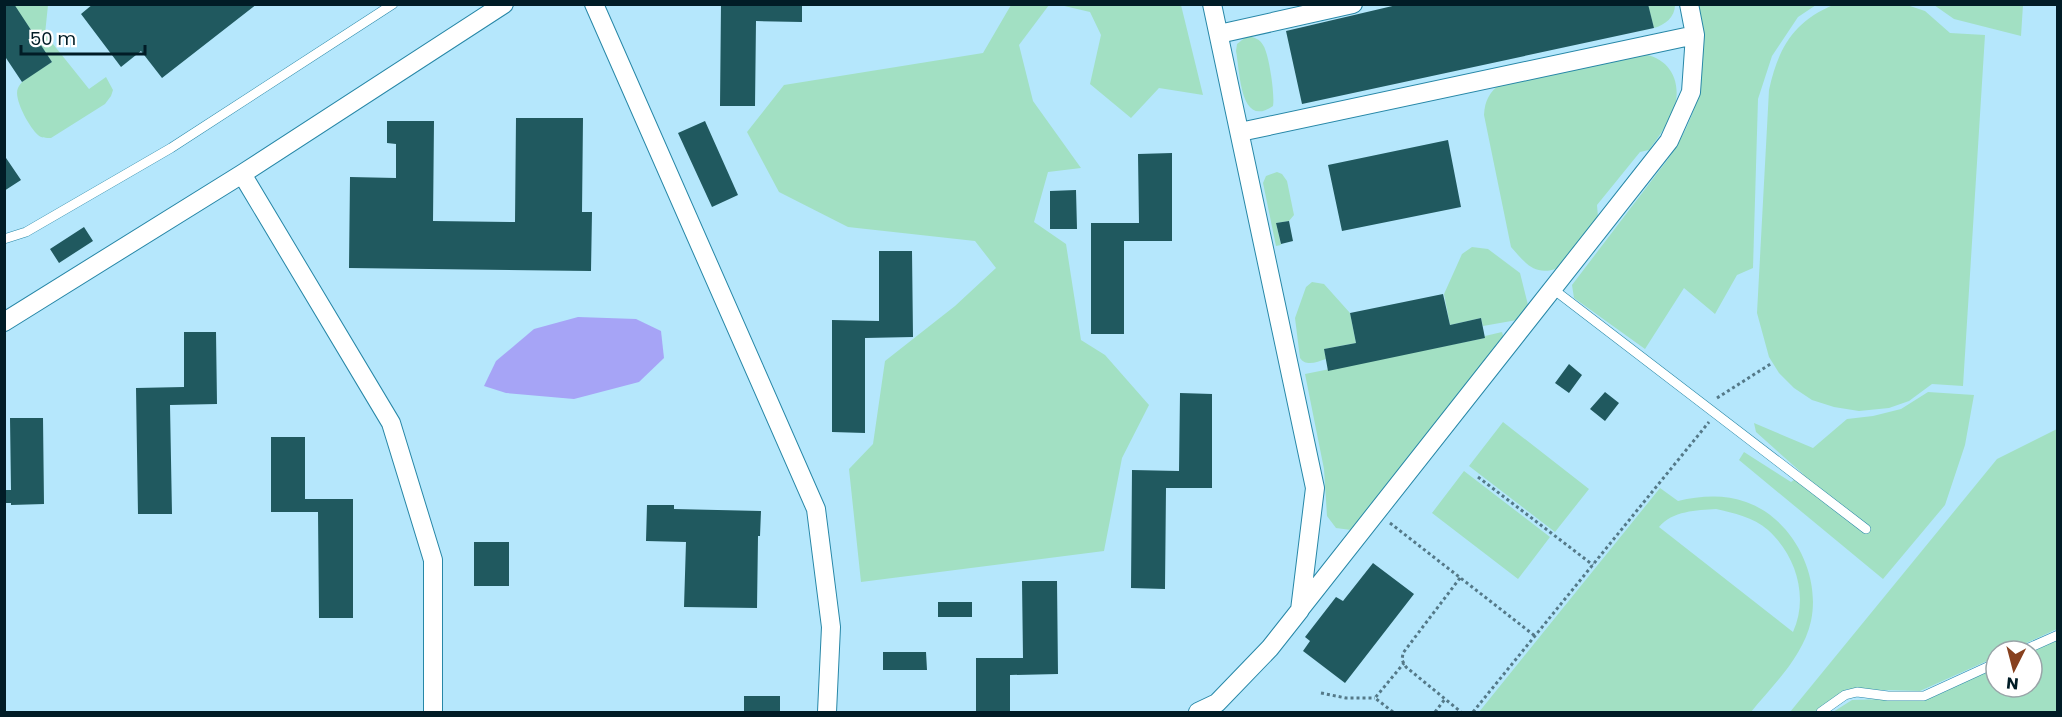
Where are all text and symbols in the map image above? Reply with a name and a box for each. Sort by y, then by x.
scale bar [21,18,146,56]
text: 50 m [30,26,76,51]
north arrow [1984,639,2044,699]
text: N [2005,671,2020,695]

